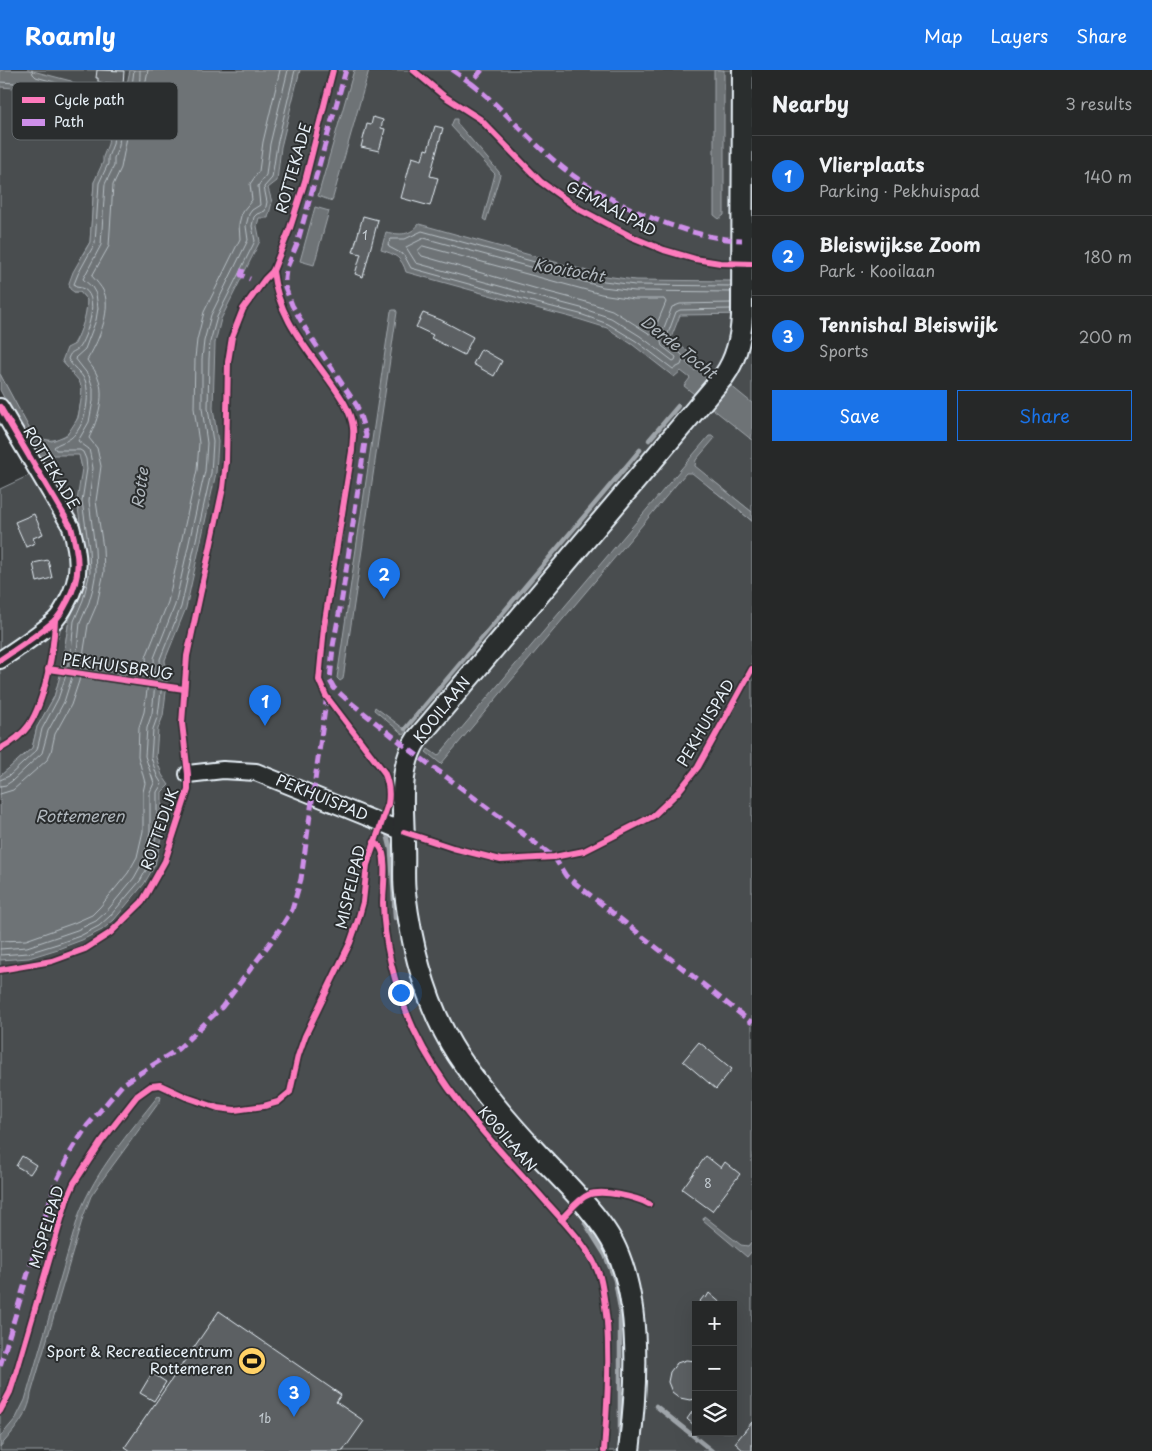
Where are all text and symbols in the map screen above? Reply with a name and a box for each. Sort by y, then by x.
text: Roamly [25,17,116,53]
text: Map [924,22,963,49]
text: Layers [991,22,1048,49]
text: Share [1076,22,1127,49]
legend [12,82,178,140]
text: Nearby [772,87,849,119]
text: Cycle path [54,89,125,110]
text: 3 results [1065,91,1132,115]
text: Path [54,111,84,132]
street label: ROTTEKADE [269,120,316,216]
text: Vlierplaats [819,150,925,178]
text: 1 [784,164,792,188]
text: 140 m [1084,164,1132,188]
street label: GEMAALPAD [562,174,661,241]
text: Parking · Pekhuispad [819,178,980,202]
house number: 1 [362,226,368,244]
text: Bleiswijkse Zoom [819,230,981,258]
text: 2 [782,244,794,268]
text: 180 m [1084,244,1132,268]
water label: Kooitocht [532,251,609,287]
text: Park · Kooilaan [819,258,935,282]
water label: Derde Tocht [636,309,725,385]
text: Tennishal Bleiswijk [819,310,998,338]
text: 3 [783,324,793,348]
text: 200 m [1079,324,1132,348]
text: Sports [819,338,868,362]
button: Save [772,390,947,441]
button: Share [957,390,1132,441]
street label: ROTTEKADE [18,421,86,513]
water label: Rotte [124,465,154,510]
pin: 2 [368,558,400,599]
street label: PEKHUISBRUG [61,646,175,685]
street label: KOOILAAN [407,671,475,747]
street label: PEKHUISPAD [670,674,739,770]
pin: 1 [249,685,281,726]
street label: PEKHUISPAD [273,768,372,826]
street label: ROTTEDIJK [134,784,183,873]
water label: Rottemeren [36,803,126,827]
street label: MISPELPAD [329,843,370,931]
your location [388,980,414,1006]
street label: KOOILAAN [473,1100,543,1176]
house number: 8 [704,1174,712,1192]
street label: MISPELPAD [22,1182,69,1271]
map controls [692,1301,737,1436]
button: + [692,1301,737,1346]
place label: Sport & Recreatiecentrum Rottemeren [46,1339,233,1379]
sports icon: Sport & Recreatiecentrum Rottemeren [237,1346,267,1376]
button: − [692,1346,737,1391]
pin: 3 [278,1376,310,1417]
button: layers [692,1391,737,1436]
house number: 1b [259,1409,271,1427]

